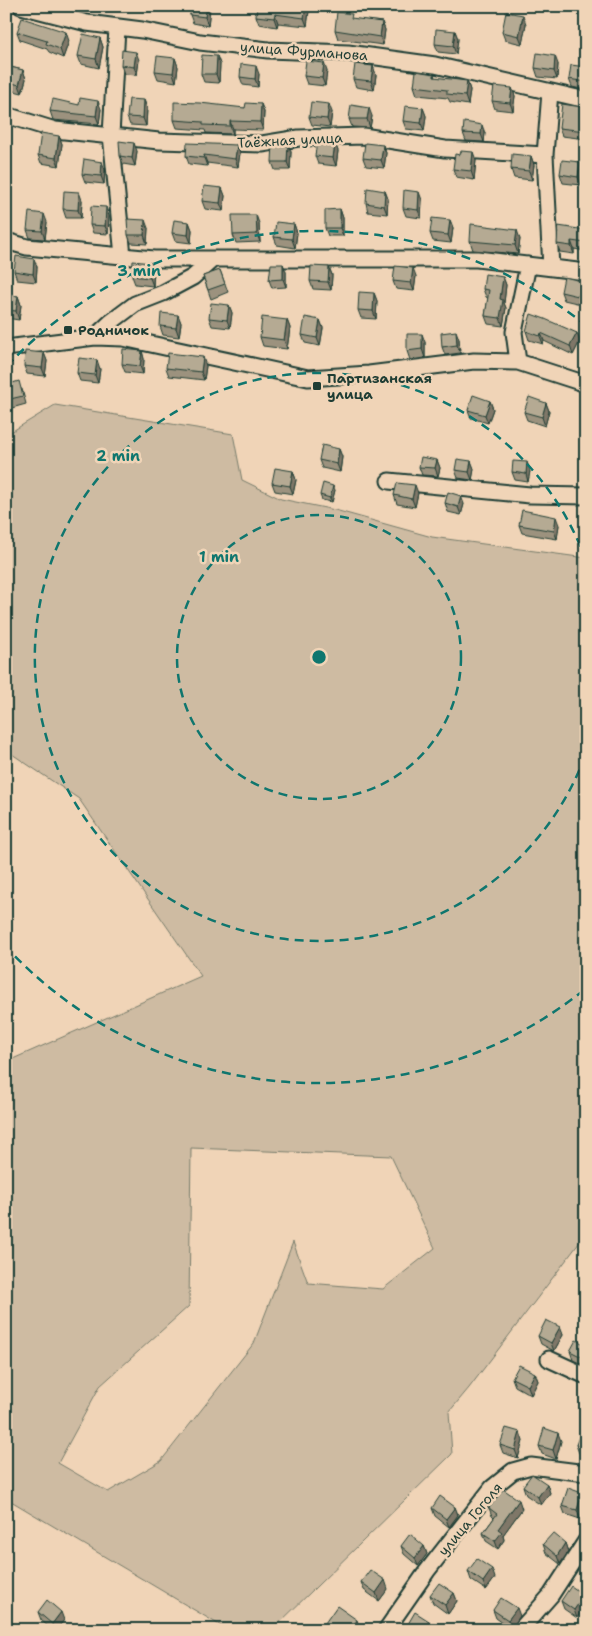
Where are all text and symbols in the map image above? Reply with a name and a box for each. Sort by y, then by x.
street label: улица Фурманова [240,38,369,64]
street label: Таёжная улица [237,128,343,152]
text: 3 min [117,261,161,281]
place label: Родничок [78,321,149,339]
marker: Родничок [62,324,74,336]
place label: Партизанская улица [327,369,432,403]
marker: Партизанская улица [311,380,323,392]
text: 2 min [96,446,140,466]
text: 1 min [199,547,239,567]
centre of rings [310,648,328,666]
street label: улица Гоголя [434,1479,506,1559]

